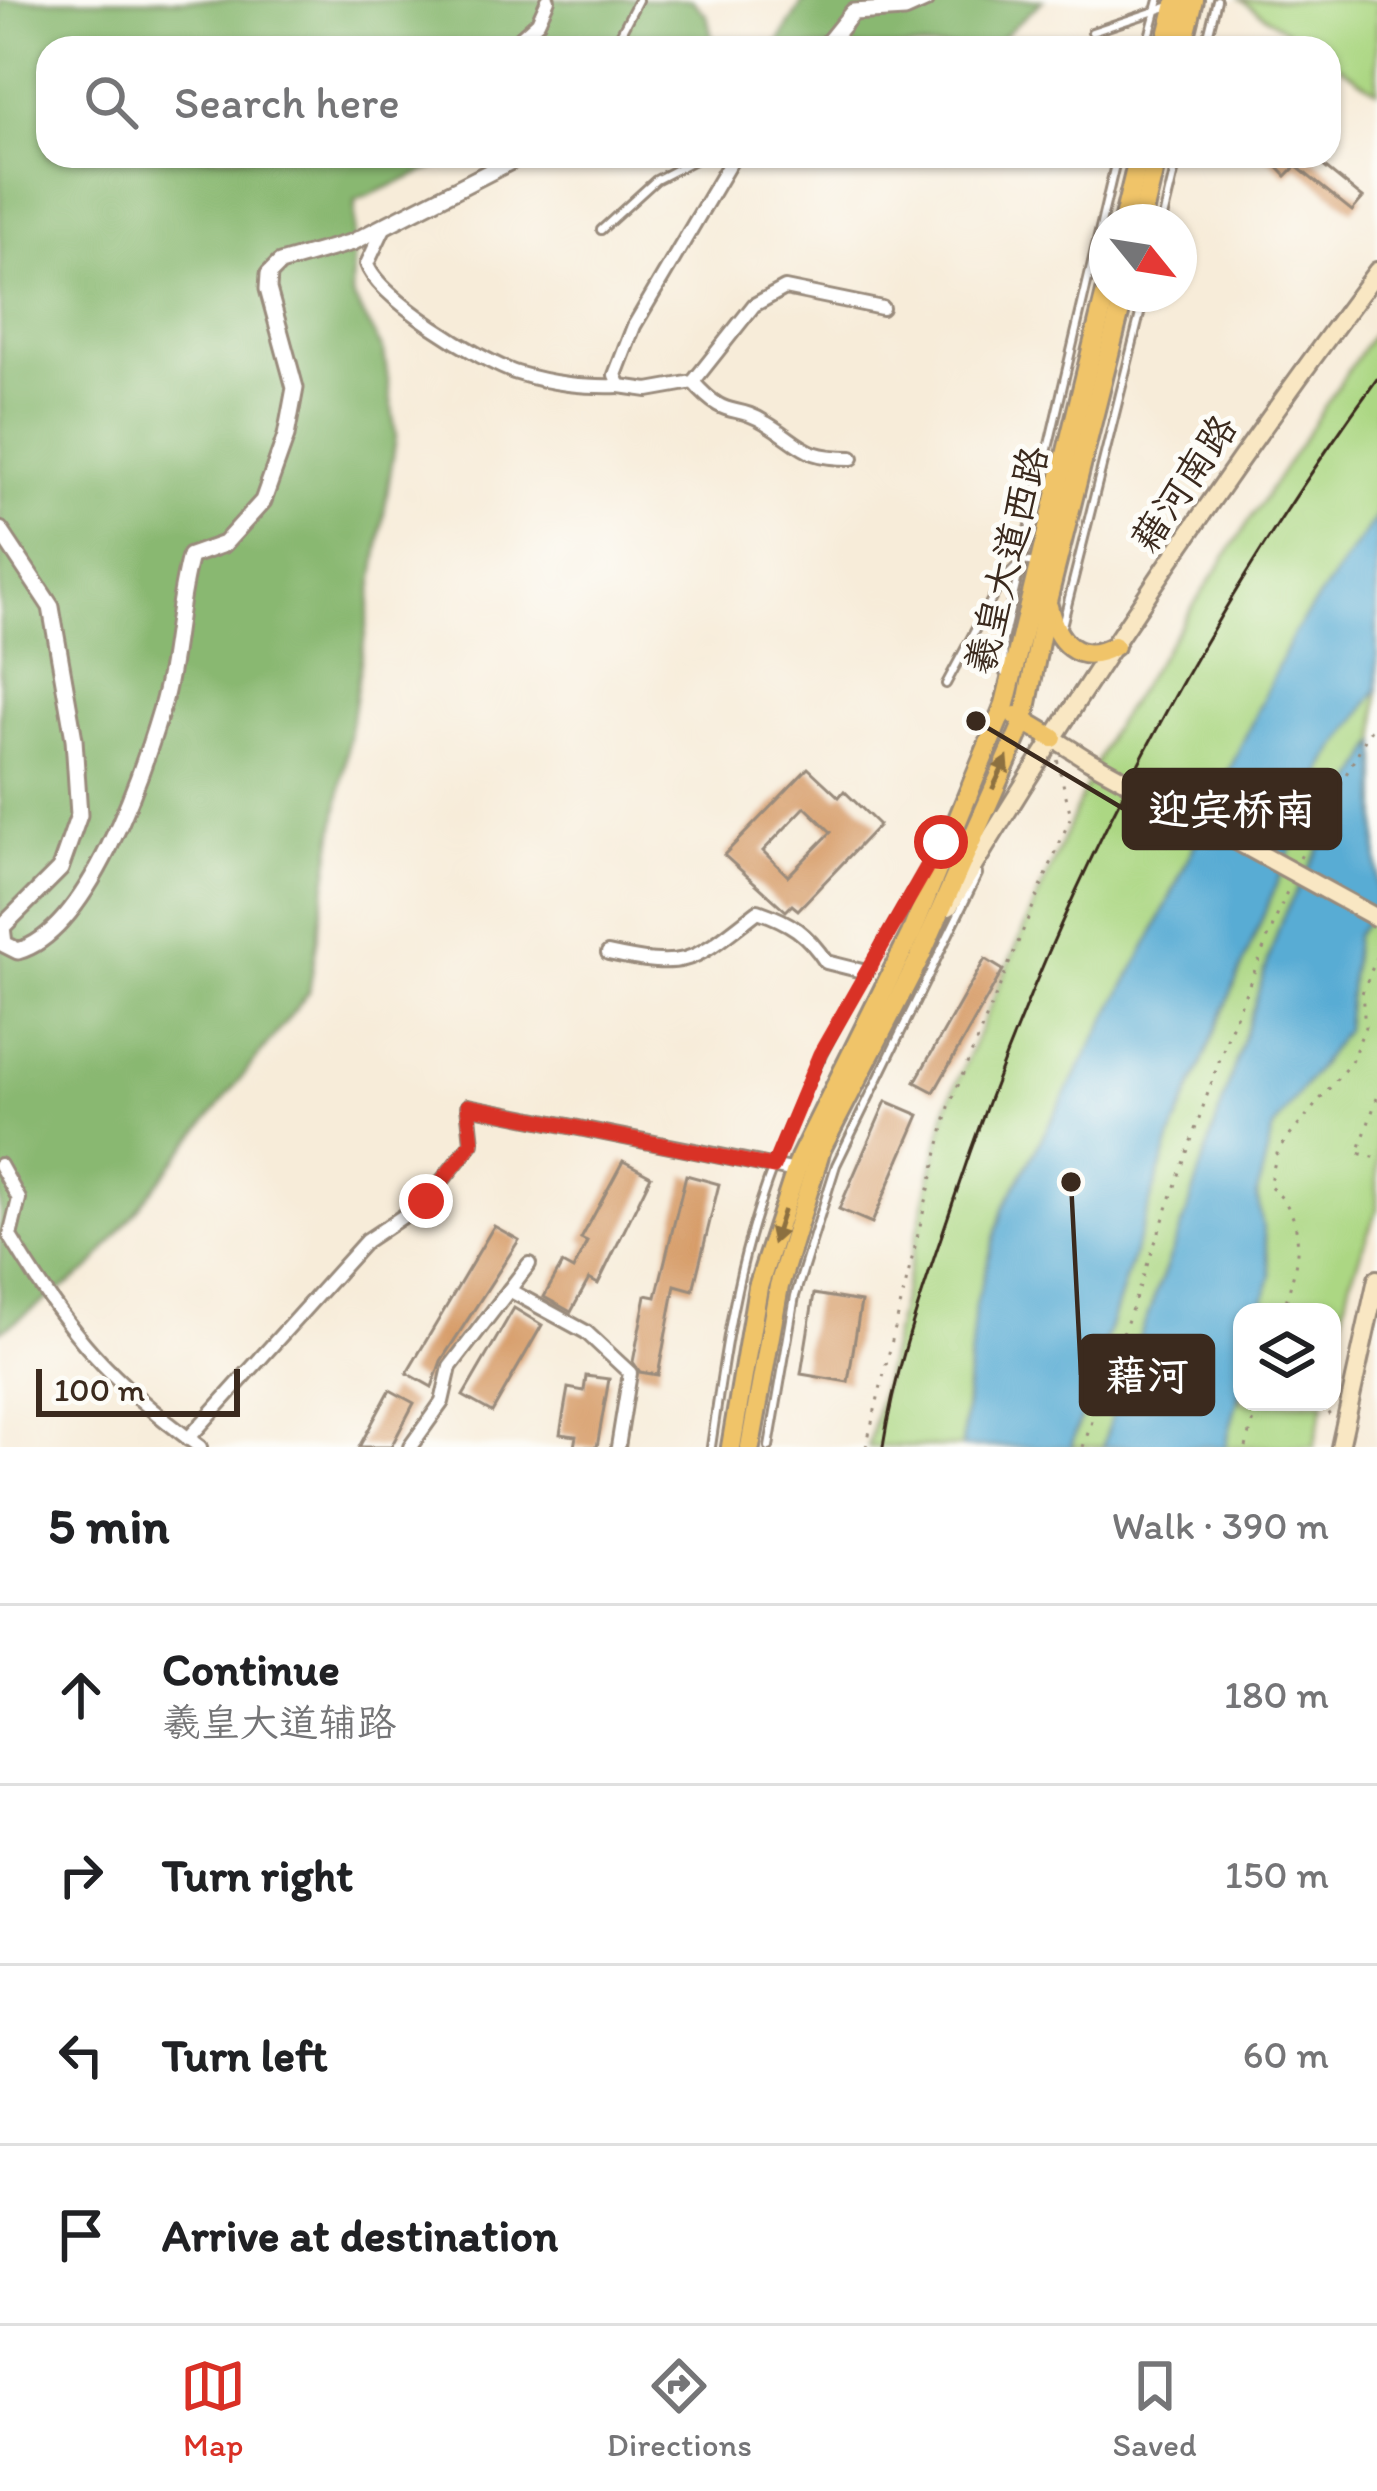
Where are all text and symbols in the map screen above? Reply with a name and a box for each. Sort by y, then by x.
search box [36,36,1341,168]
icon: search [78,69,144,135]
text: Search here [174,75,400,129]
north arrow [1089,204,1197,312]
street label: 藉河南路 [1120,405,1247,561]
street label: 羲皇大道西路 [955,441,1058,679]
one-way arrow [991,755,1011,790]
callout: 迎宾桥南 [1124,770,1340,848]
text: 迎宾桥南 [1148,784,1316,835]
route start [914,815,968,869]
route end [399,1174,453,1228]
one-way arrow [767,1209,786,1246]
map controls [1233,1303,1341,1411]
button: layers [1233,1303,1341,1411]
callout: 藉河 [1081,1336,1213,1414]
text: 藉河 [1105,1350,1189,1401]
scale bar [36,1363,240,1416]
text: 100 m [54,1370,145,1409]
text: 5 min [48,1495,169,1556]
text: Walk · 390 m [1112,1502,1329,1549]
text: Continue [162,1642,340,1696]
icon: ahead [48,1662,114,1728]
text: 180 m [1224,1671,1329,1718]
text: 羲皇大道辅路 [162,1699,396,1746]
icon: right [48,1842,114,1908]
text: Turn right [162,1848,353,1902]
text: 150 m [1225,1851,1329,1898]
icon: left [48,2022,114,2088]
text: Turn left [162,2028,328,2082]
text: 60 m [1243,2031,1329,2078]
icon: arrive [48,2202,114,2268]
text: Arrive at destination [162,2208,558,2262]
tab: Map [180,2353,246,2464]
tab: Directions [607,2353,752,2464]
tab: Saved [1113,2353,1197,2464]

